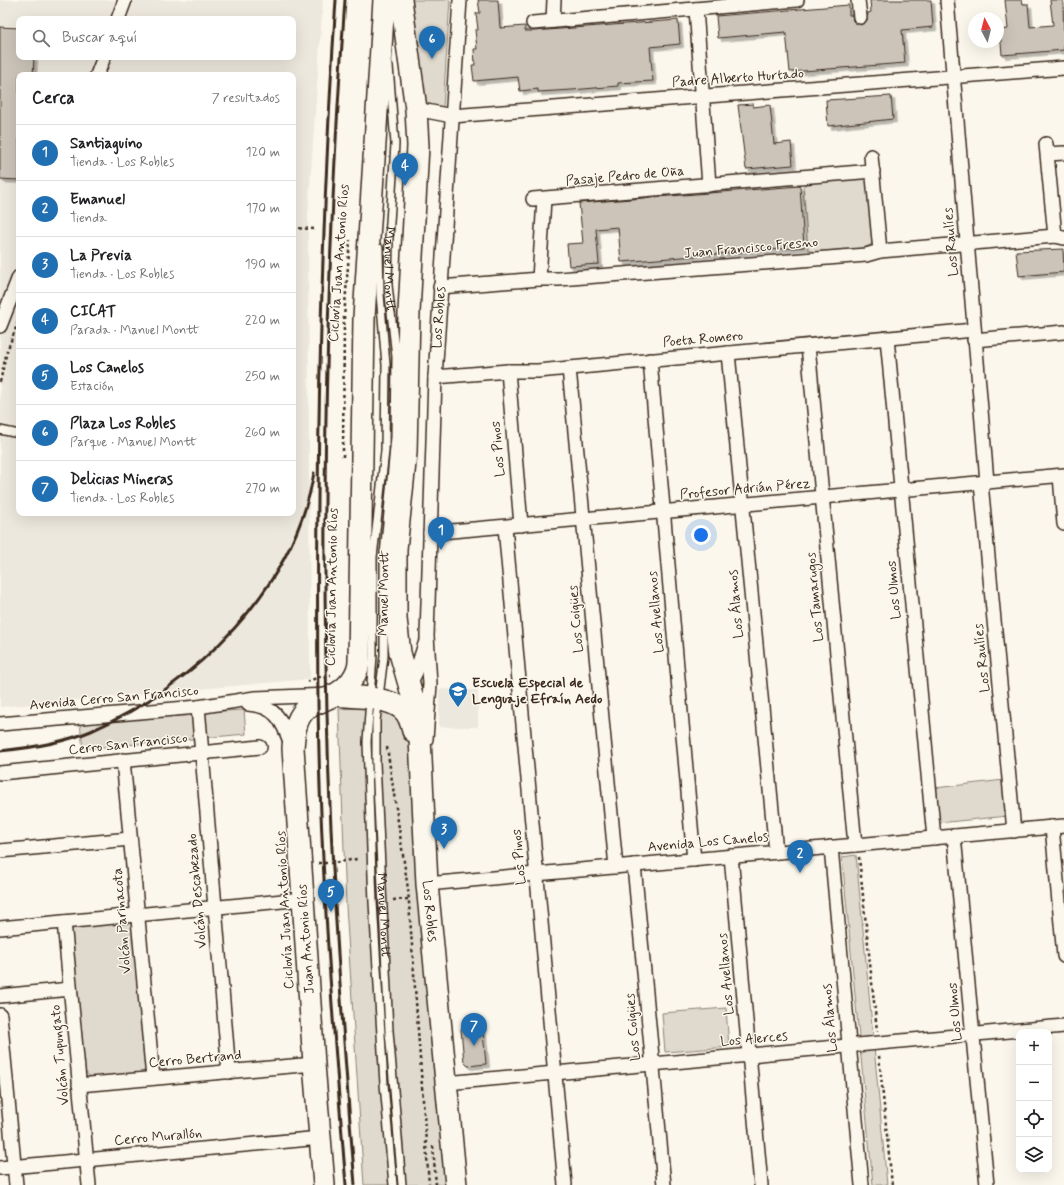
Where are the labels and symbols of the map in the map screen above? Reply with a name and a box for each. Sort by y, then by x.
north arrow [968,12,1004,48]
pin: 6 [419,26,445,59]
street label: Padre Alberto Hurtado [671,64,805,92]
pin: 4 [392,153,418,186]
street label: Pasaje Pedro de Oña [565,162,685,190]
street label: Ciclovía Juan Antonio Ríos [324,183,354,343]
street label: Los Raulíes [939,207,963,277]
street label: Manuel Montt [379,226,400,314]
street label: Juan Francisco Fresno [683,233,819,263]
street label: Los Robles [428,285,450,349]
street label: Poeta Romero [662,327,744,351]
street label: Los Pinos [487,420,509,478]
street label: Profesor Adrián Pérez [679,474,811,504]
street label: Ciclovía Juan Antonio Ríos [322,508,342,666]
pin: 1 [428,517,454,550]
your location [691,525,711,545]
street label: Manuel Montt [374,549,394,636]
street label: Los Tamarugos [802,551,829,643]
street label: Los Ulmos [882,560,906,620]
street label: Los Álamos [724,568,748,639]
street label: Los Avellanos [643,570,669,654]
street label: Los Coigües [564,584,588,654]
street label: Los Raulíes [969,623,995,693]
place label: Escuela Especial de Lenguaje Efraín Aedo [472,674,603,710]
school or university icon: Escuela Especial de Lenguaje Efraín Aedo [447,680,469,708]
street label: Avenida Cerro San Francisco [29,682,199,714]
street label: Cerro San Francisco [68,729,188,759]
pin: 3 [431,816,457,849]
street label: Los Pinos [508,828,530,886]
street label: Avenida Los Canelos [647,828,770,856]
street label: Ciclovía Juan Antonio Ríos [272,830,298,990]
street label: Volcán Descabezado [183,832,211,949]
pin: 2 [787,840,813,873]
street label: Volcán Parinacota [108,867,136,975]
street label: Manuel Montt [372,873,395,960]
pin: 5 [318,879,344,912]
street label: Los Robles [418,879,442,943]
street label: Juan Antonio Ríos [293,883,319,995]
street label: Los Avellanos [713,932,739,1016]
street label: Los Álamos [818,982,842,1053]
street label: Los Ulmos [943,982,967,1042]
street label: Los Coigües [621,992,645,1062]
street label: Volcán Tupungato [47,1004,75,1106]
pin: 7 [461,1013,487,1046]
street label: Los Alerces [720,1027,789,1051]
street label: Cerro Bertrand [148,1046,242,1072]
street label: Cerro Murallón [113,1124,203,1150]

